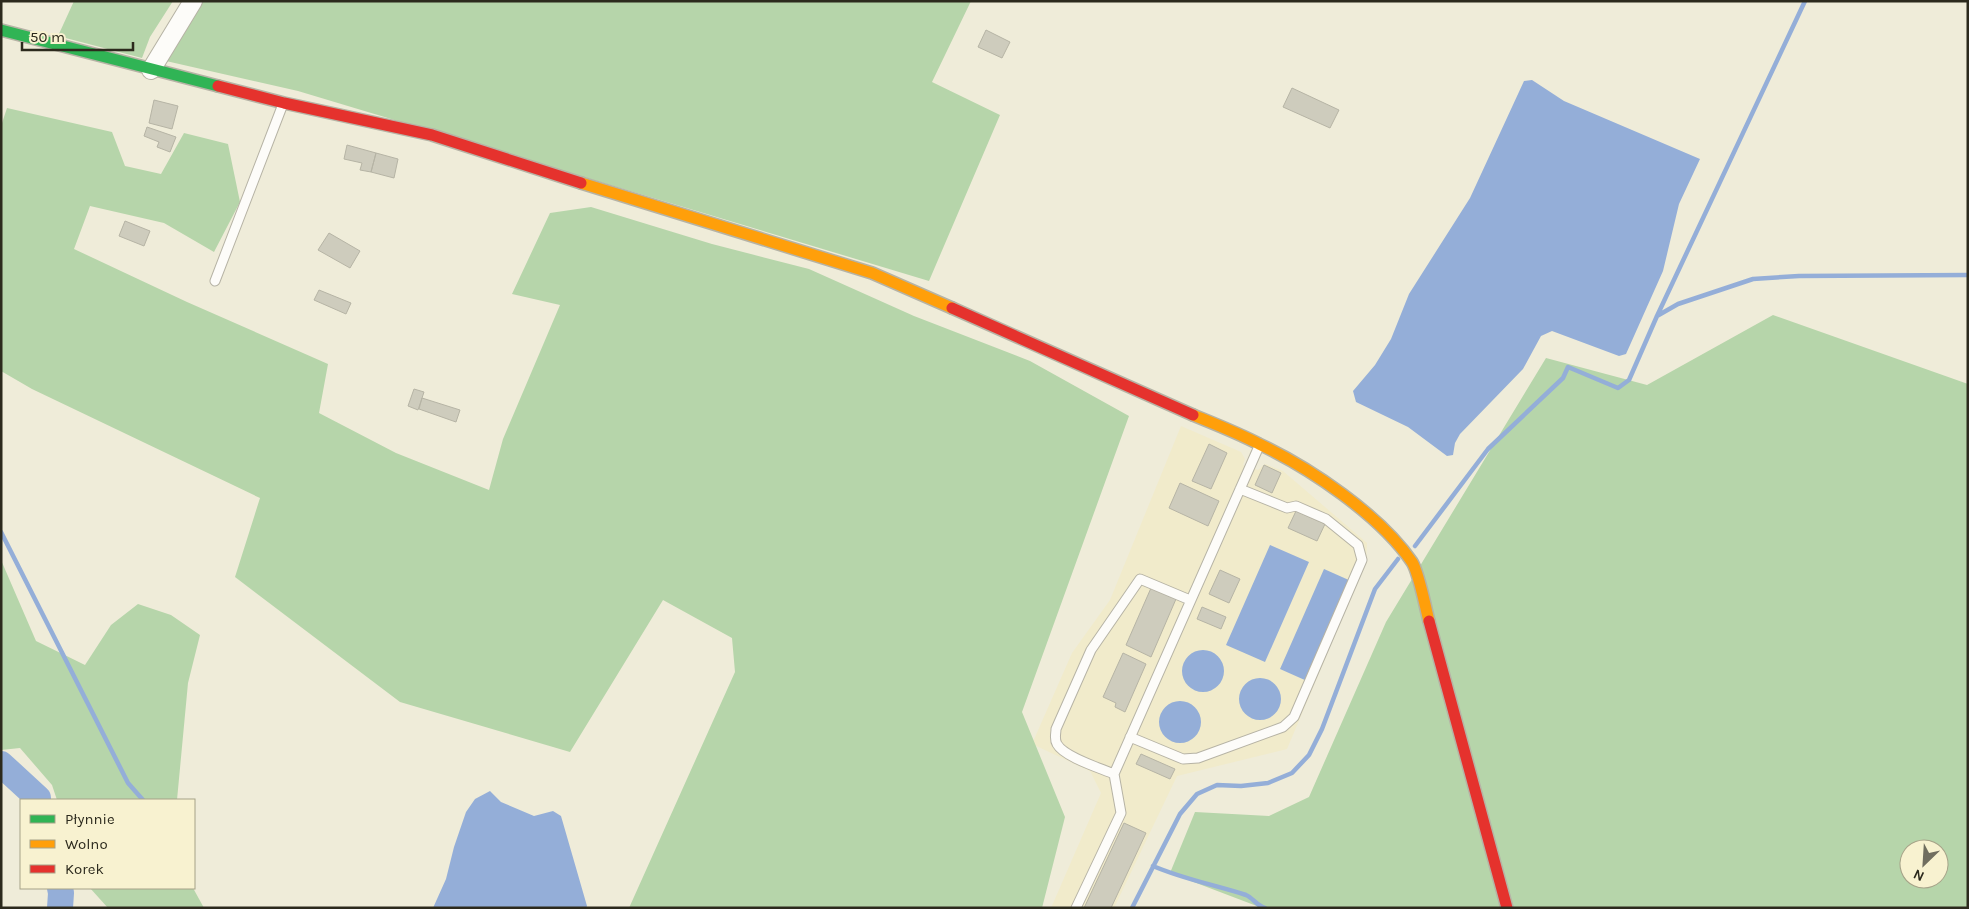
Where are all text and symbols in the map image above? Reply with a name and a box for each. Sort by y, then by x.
scale bar [22,20,134,52]
text: 50 m [30,28,65,46]
legend [20,799,195,889]
text: Płynnie [65,810,115,828]
text: Wolno [65,835,108,853]
north arrow [1899,839,1949,889]
text: Korek [65,860,104,878]
text: N [1911,866,1927,885]

